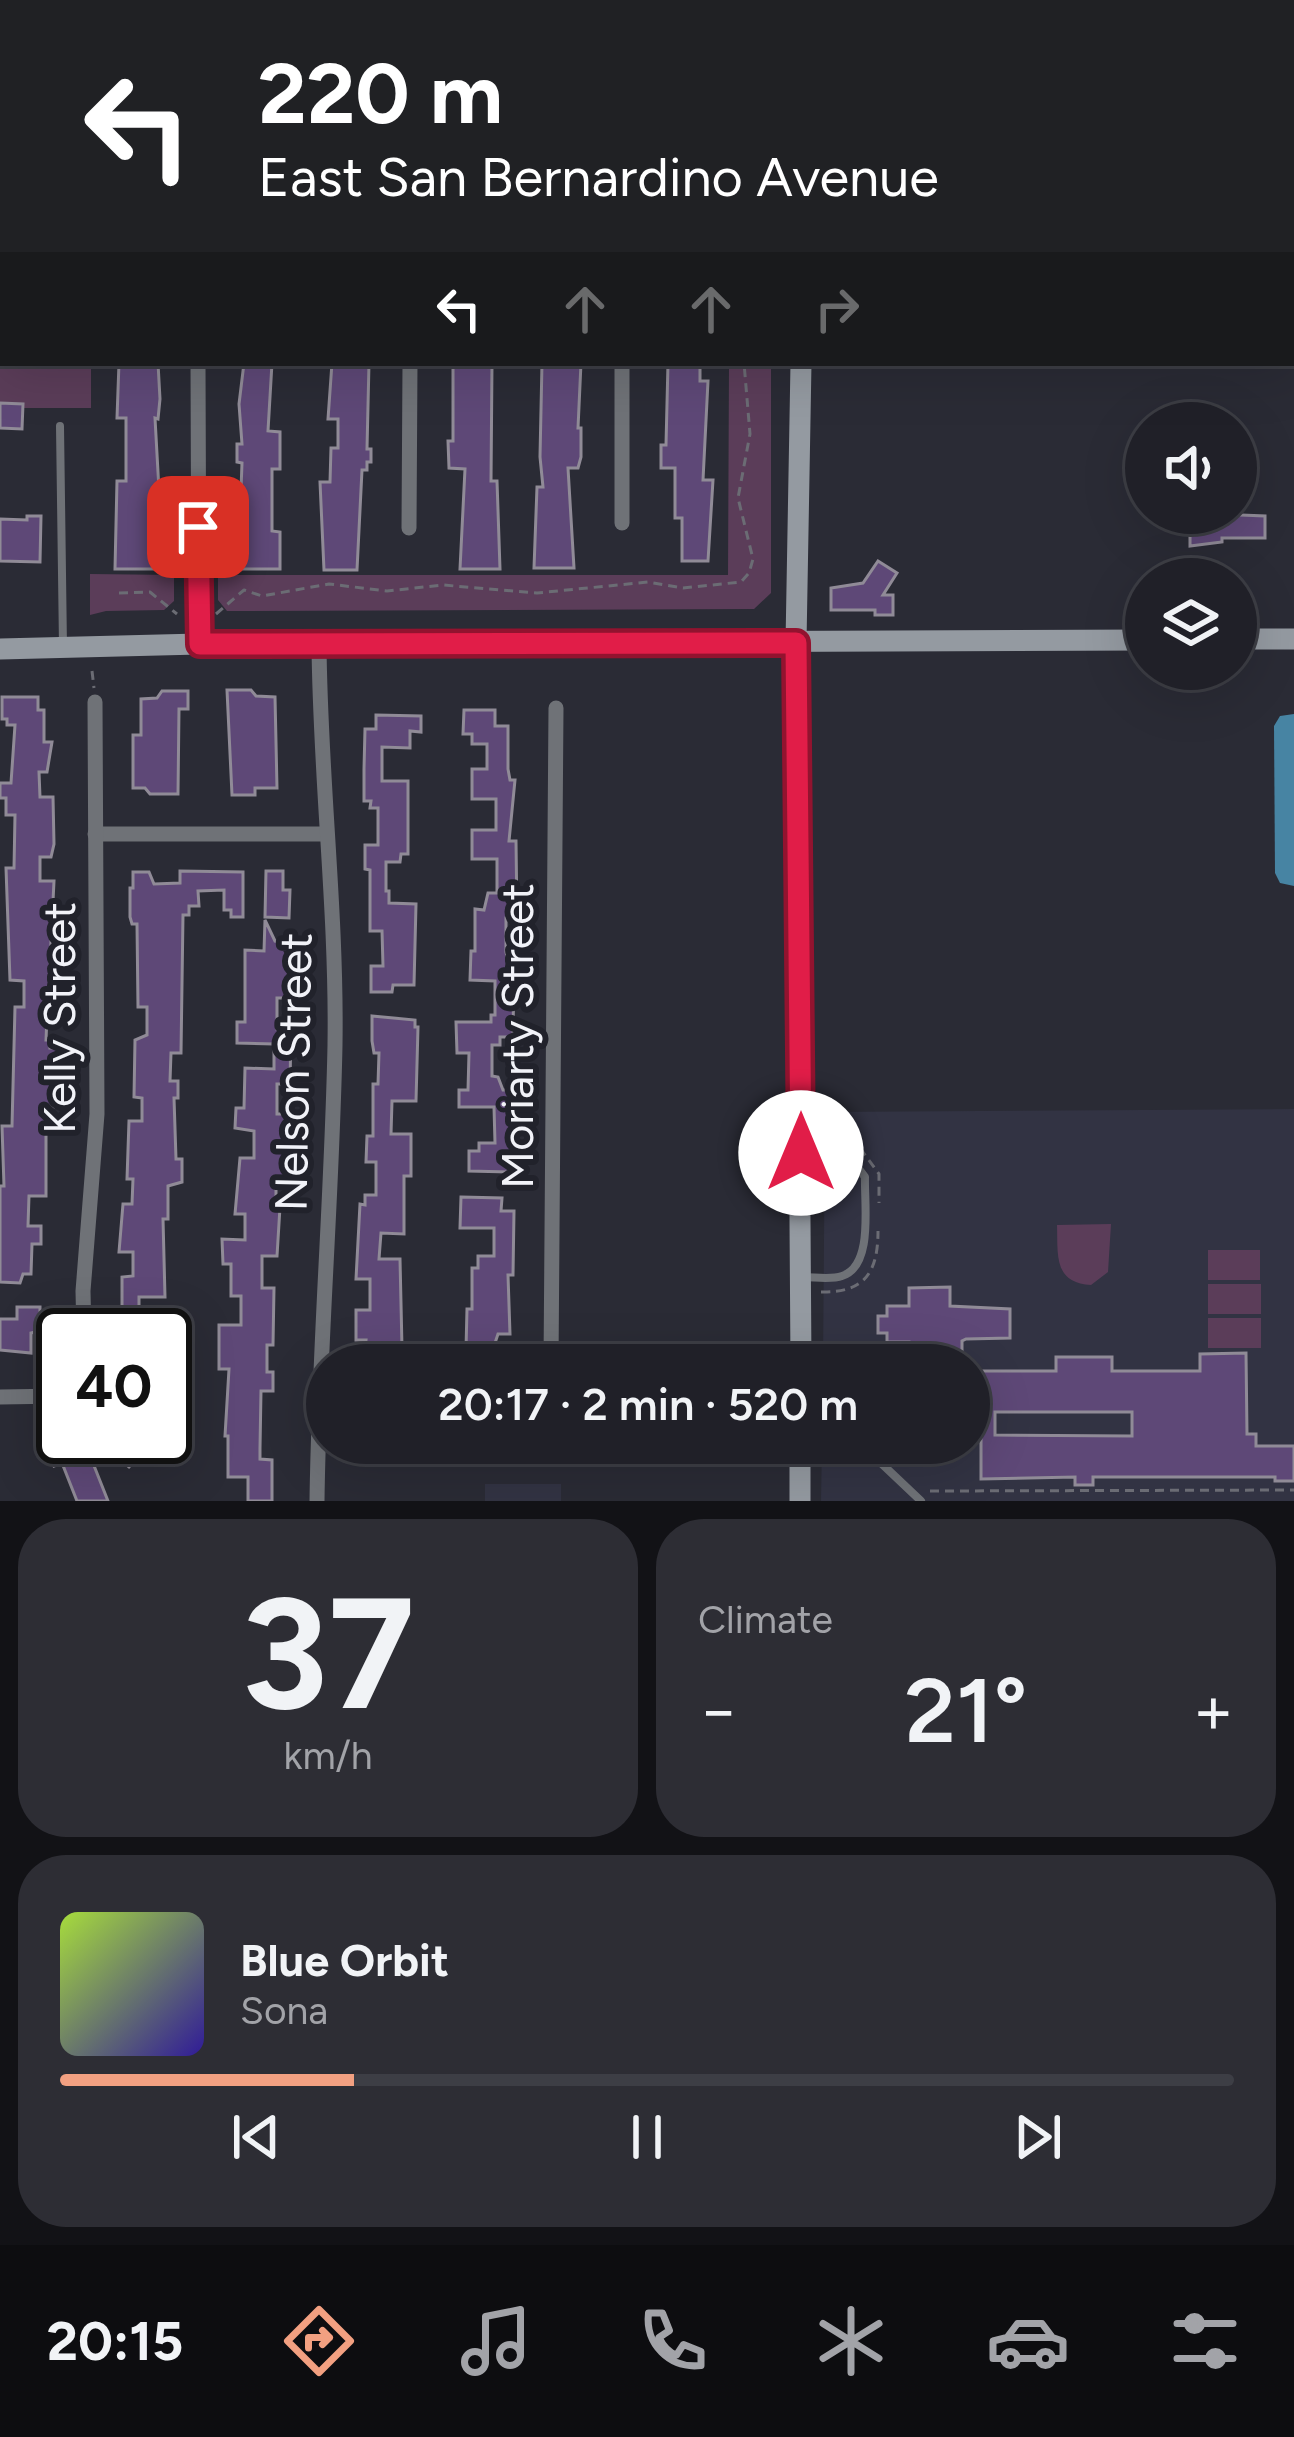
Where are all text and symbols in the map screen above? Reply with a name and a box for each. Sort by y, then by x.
text: 220 m [258,43,503,144]
icon: left [60,48,216,204]
text: East San Bernardino Avenue [258,145,939,210]
icon: left [426,276,492,342]
icon: ahead [552,276,618,342]
icon: ahead [678,276,744,342]
icon: right [804,276,870,342]
map controls [1125,402,1257,690]
button: sound [1125,402,1257,534]
pin [147,476,249,578]
icon: arrive [165,494,231,560]
button: layers [1125,558,1257,690]
street label: Moriarty Street [490,883,544,1189]
street label: Kelly Street [32,902,86,1134]
street label: Nelson Street [264,932,322,1212]
position arrow [738,1090,864,1216]
speed limit sign: 40 [36,1308,192,1464]
text: 20:17 · 2 min · 520 m [438,1377,858,1431]
text: 37 [241,1560,415,1747]
text: Climate [698,1596,833,1643]
text: 21° [905,1656,1027,1765]
text: − [698,1670,739,1750]
text: + [1193,1670,1234,1750]
text: km/h [283,1732,373,1779]
text: Blue Orbit [240,1933,449,1987]
text: Sona [240,1987,328,2034]
icon: previous [223,2104,289,2170]
icon: pause [614,2104,680,2170]
icon: next [1005,2104,1071,2170]
icon: directions [277,2299,361,2383]
icon: music [454,2299,538,2383]
icon: phone [631,2299,715,2383]
icon: climate [809,2299,893,2383]
icon: car [986,2299,1070,2383]
icon: filters [1163,2299,1247,2383]
text: 20:15 [47,2309,183,2374]

